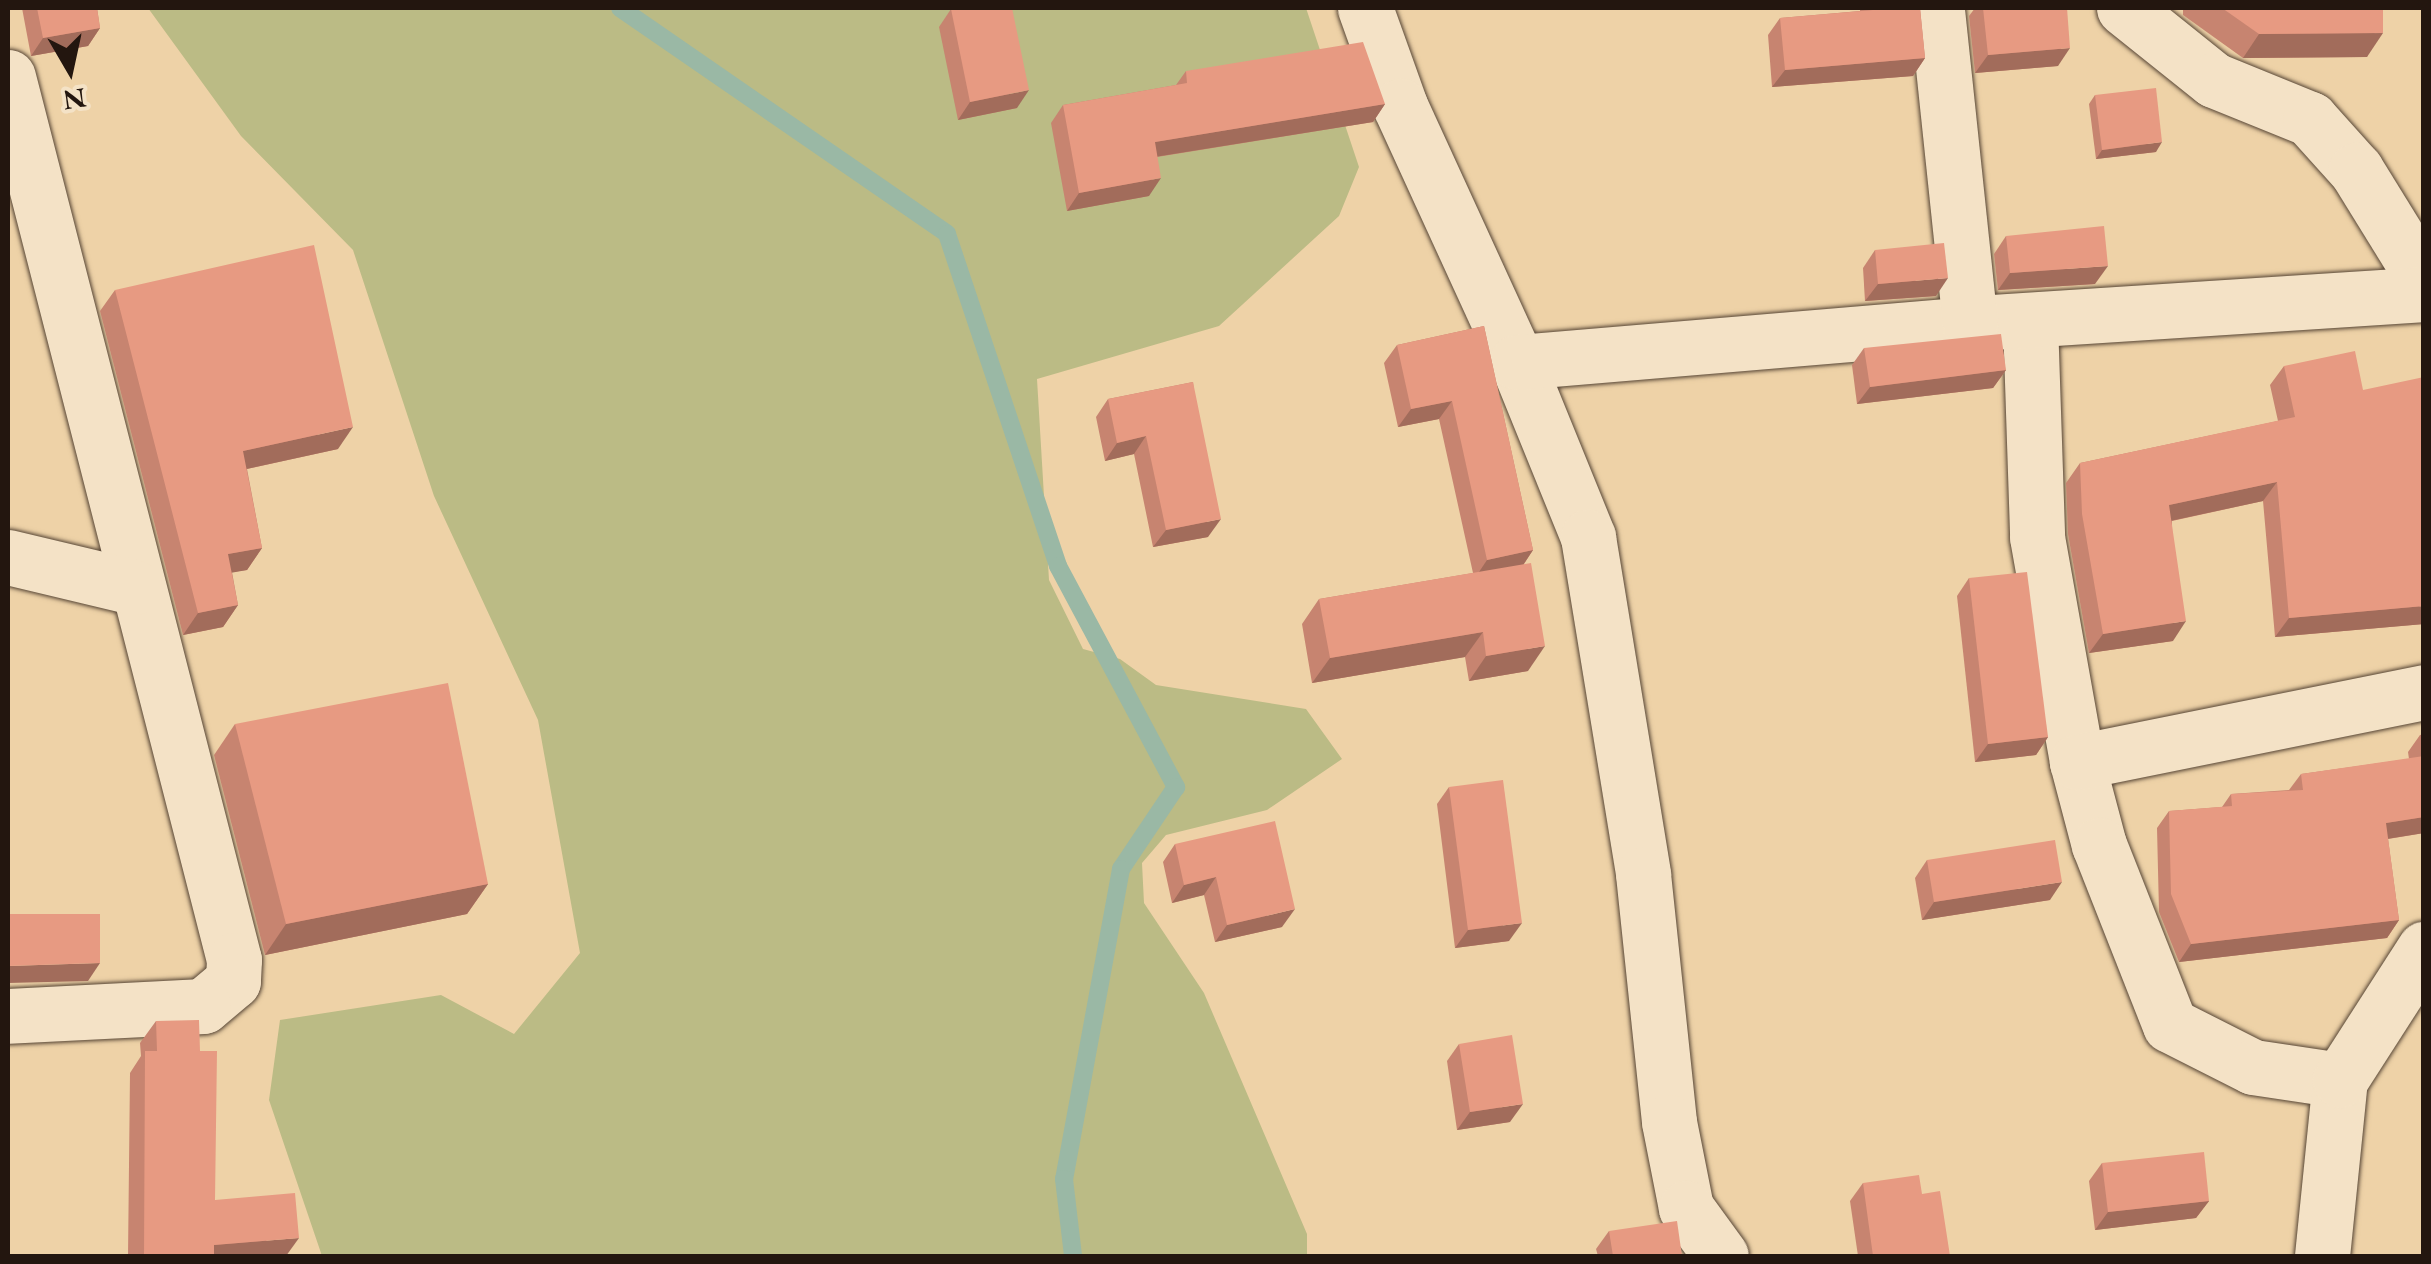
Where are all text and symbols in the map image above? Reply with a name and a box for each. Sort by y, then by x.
north arrow [20,20,120,120]
text: N [61,80,89,119]

